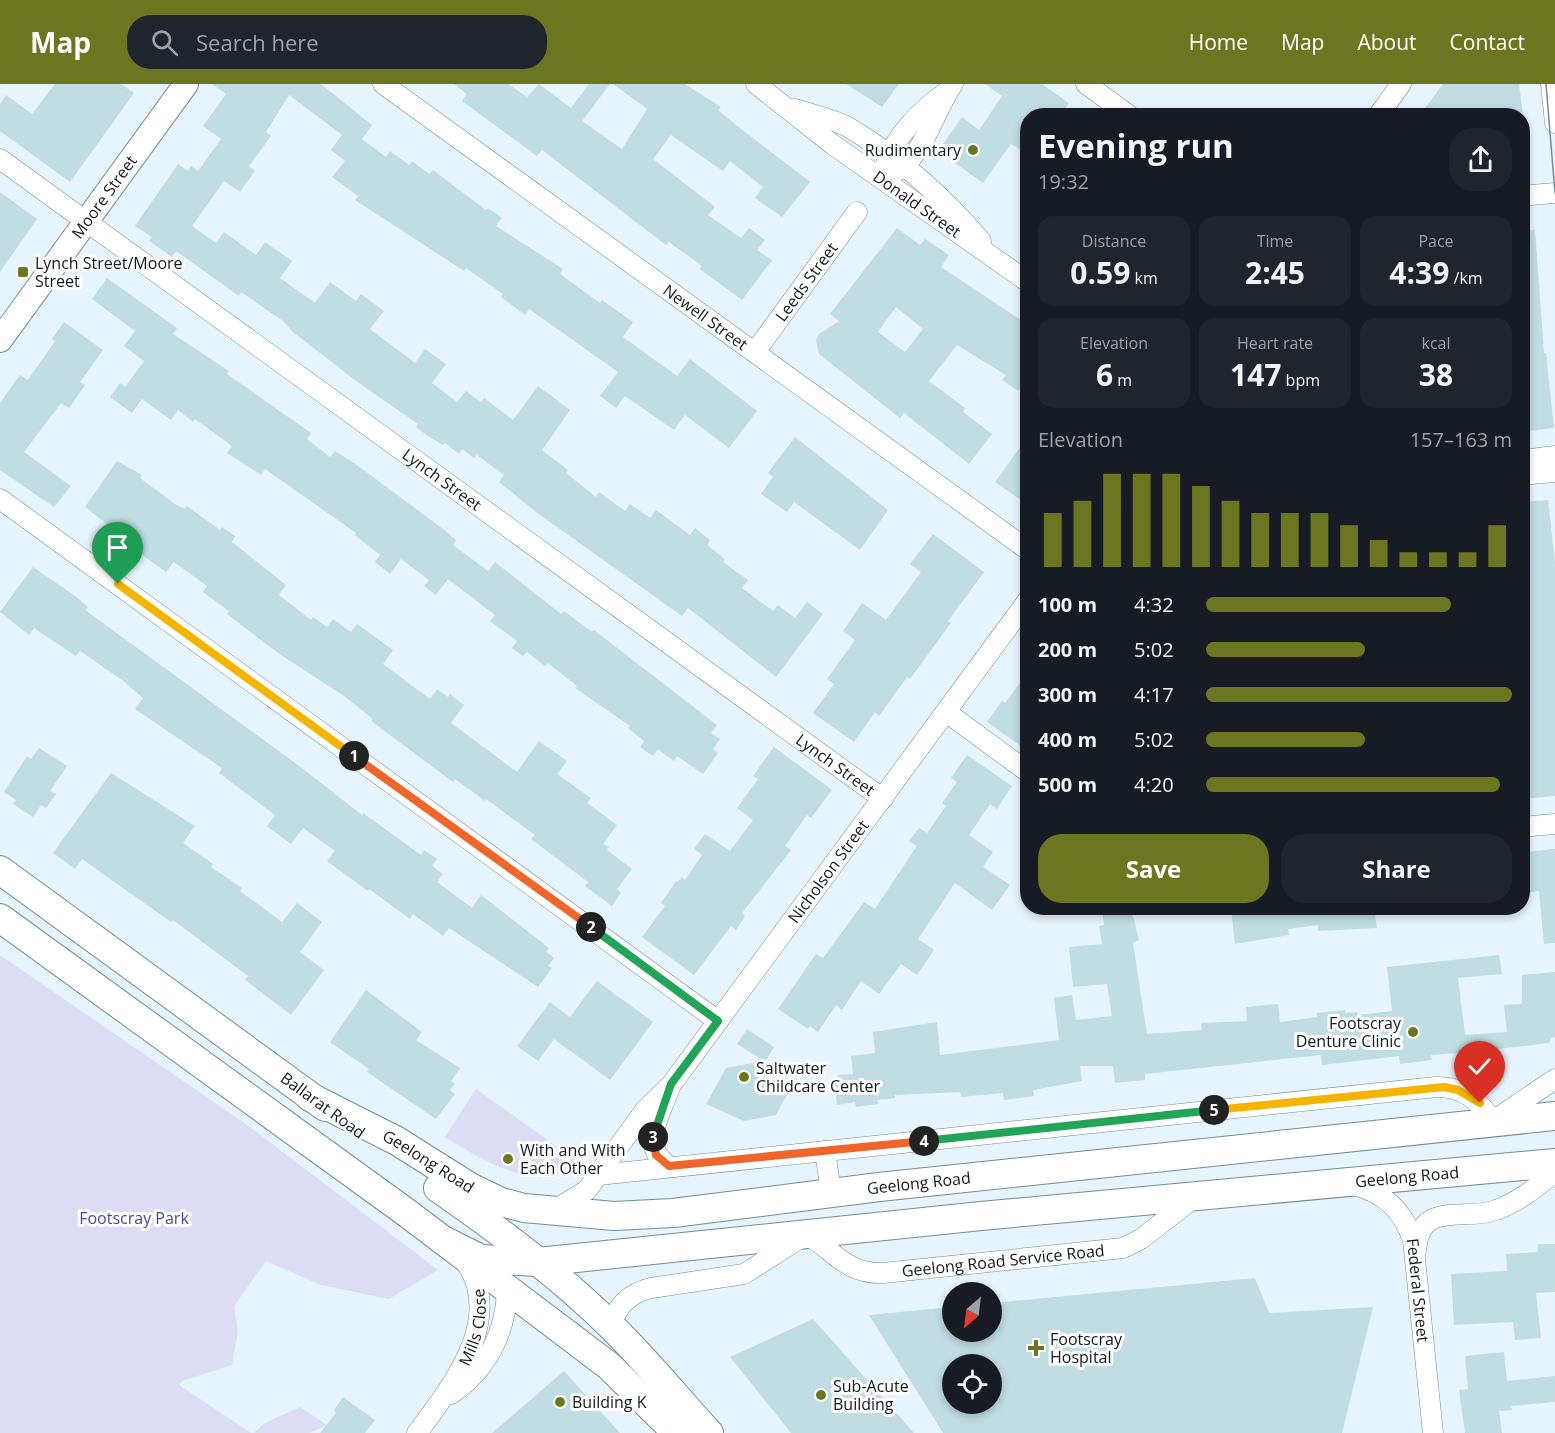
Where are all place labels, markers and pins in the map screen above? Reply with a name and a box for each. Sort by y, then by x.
place label: Rudimentary [865,139,962,161]
marker: Rudimentary [966,143,980,157]
place label: Lynch Street/Moore Street [35,252,183,292]
marker: Lynch Street/Moore Street [16,265,30,279]
pin [92,522,143,584]
pin: 1 [339,741,369,771]
pin: 2 [576,912,606,942]
place label: Footscray Denture Clinic [1296,1012,1402,1052]
marker: Footscray Denture Clinic [1406,1025,1420,1039]
pin [1454,1041,1505,1103]
place label: Saltwater Childcare Center [756,1057,881,1097]
marker: Saltwater Childcare Center [737,1070,751,1084]
pin: 5 [1199,1095,1229,1125]
pin: 3 [638,1122,668,1152]
pin: 4 [909,1126,939,1156]
place label: With and With Each Other [520,1139,625,1179]
marker: With and With Each Other [501,1152,515,1166]
place label: Footscray Hospital [1050,1328,1123,1368]
marker: Footscray Hospital [1027,1339,1045,1357]
place label: Sub-Acute Building [833,1375,909,1415]
marker: Sub-Acute Building [814,1388,828,1402]
place label: Building K [572,1391,647,1413]
marker: Building K [553,1395,567,1409]

